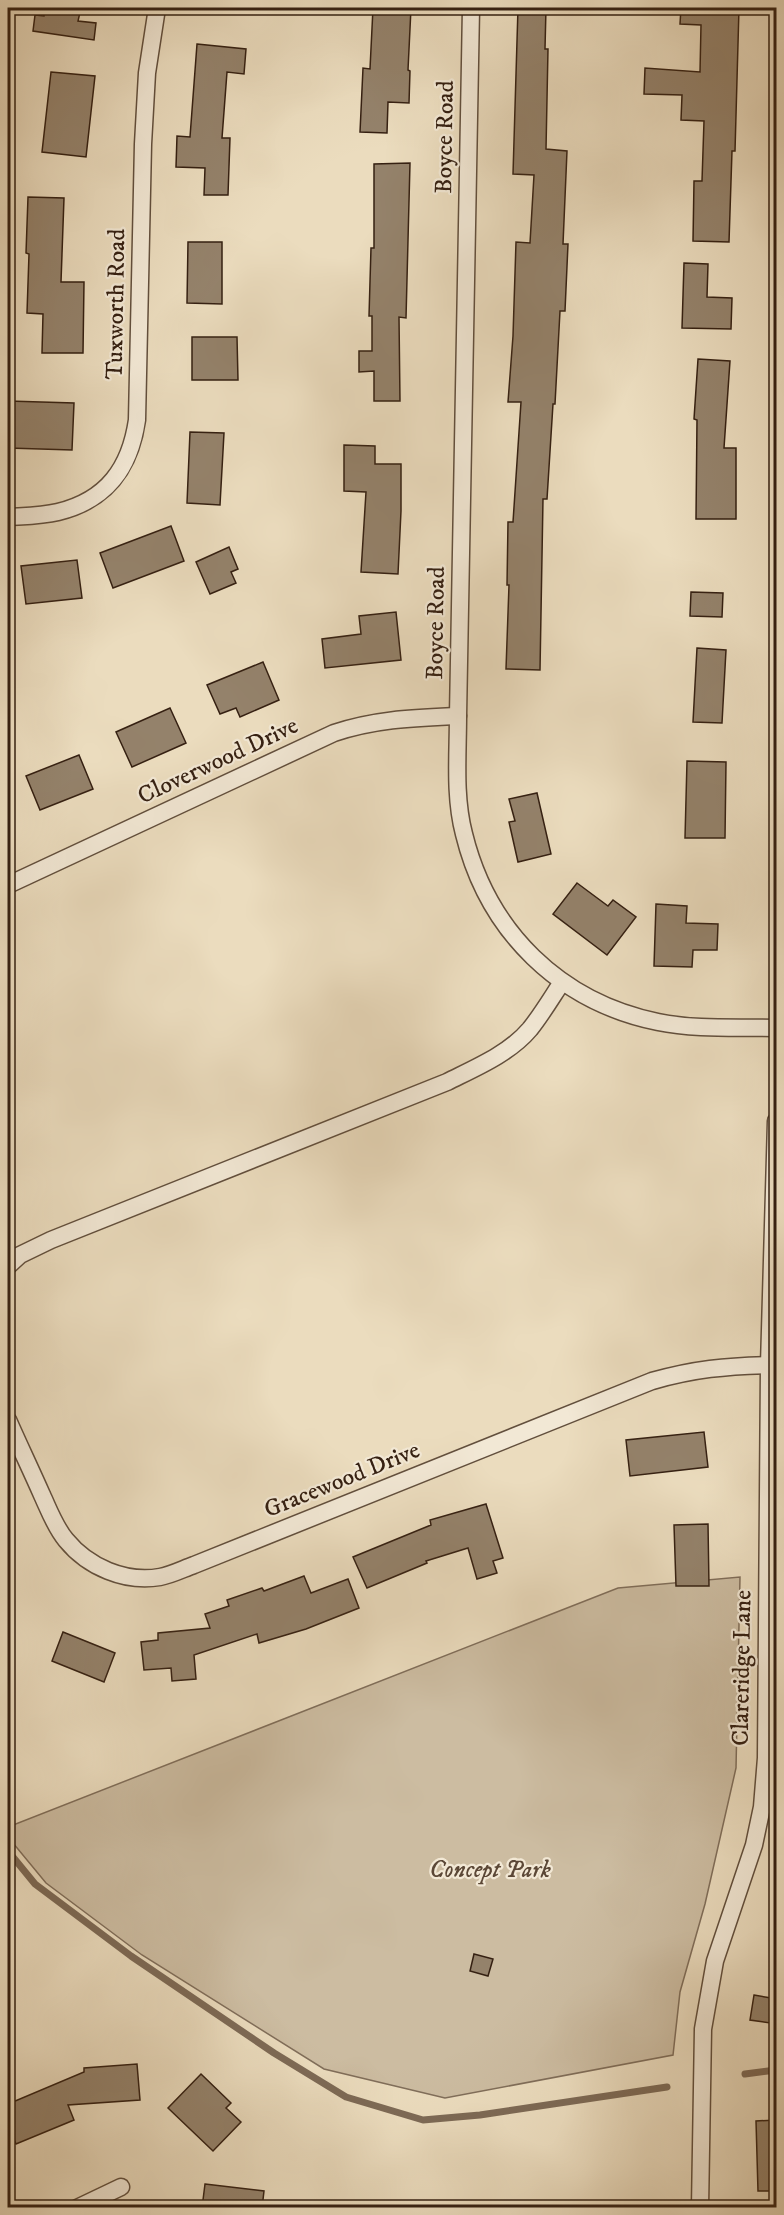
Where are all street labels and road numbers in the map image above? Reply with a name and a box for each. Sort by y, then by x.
street label: Boyce Road [429,80,461,194]
street label: Tuxworth Road [100,228,132,380]
street label: Boyce Road [420,566,452,680]
street label: Cloverwood Drive [133,711,303,811]
street label: Gracewood Drive [260,1435,424,1525]
street label: Clareridge Lane [726,1590,758,1746]

